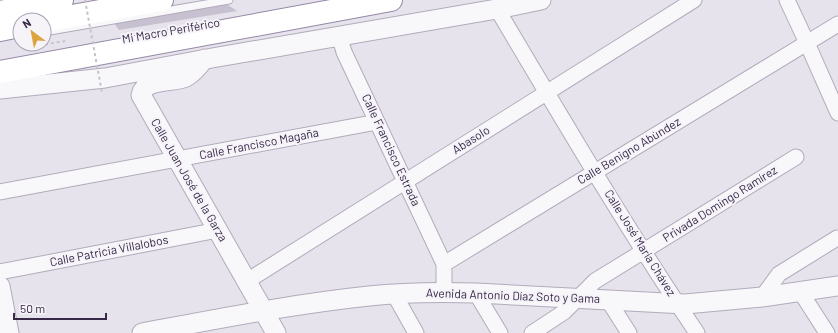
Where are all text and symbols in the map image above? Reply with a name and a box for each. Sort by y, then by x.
north arrow [12,12,52,52]
street label: Mi Macro Periférico [121,15,221,46]
text: N [20,16,33,31]
street label: Calle Francisco Estrada [360,91,424,208]
street label: Calle Benigno Abùndez [574,114,683,186]
street label: Calle Juan José de la Garza [149,115,231,244]
street label: Abasolo [449,122,492,156]
street label: Calle Francisco Magaña [198,125,320,161]
street label: Privada Domingo Ramírez [660,162,779,244]
street label: Calle José María Chávez [602,187,679,298]
street label: Calle Patricia Villalobos [48,232,169,268]
street label: Avenida Antonio Díaz Soto y Gama [426,285,600,305]
scale bar [14,295,106,321]
text: 50 m [20,301,45,315]

